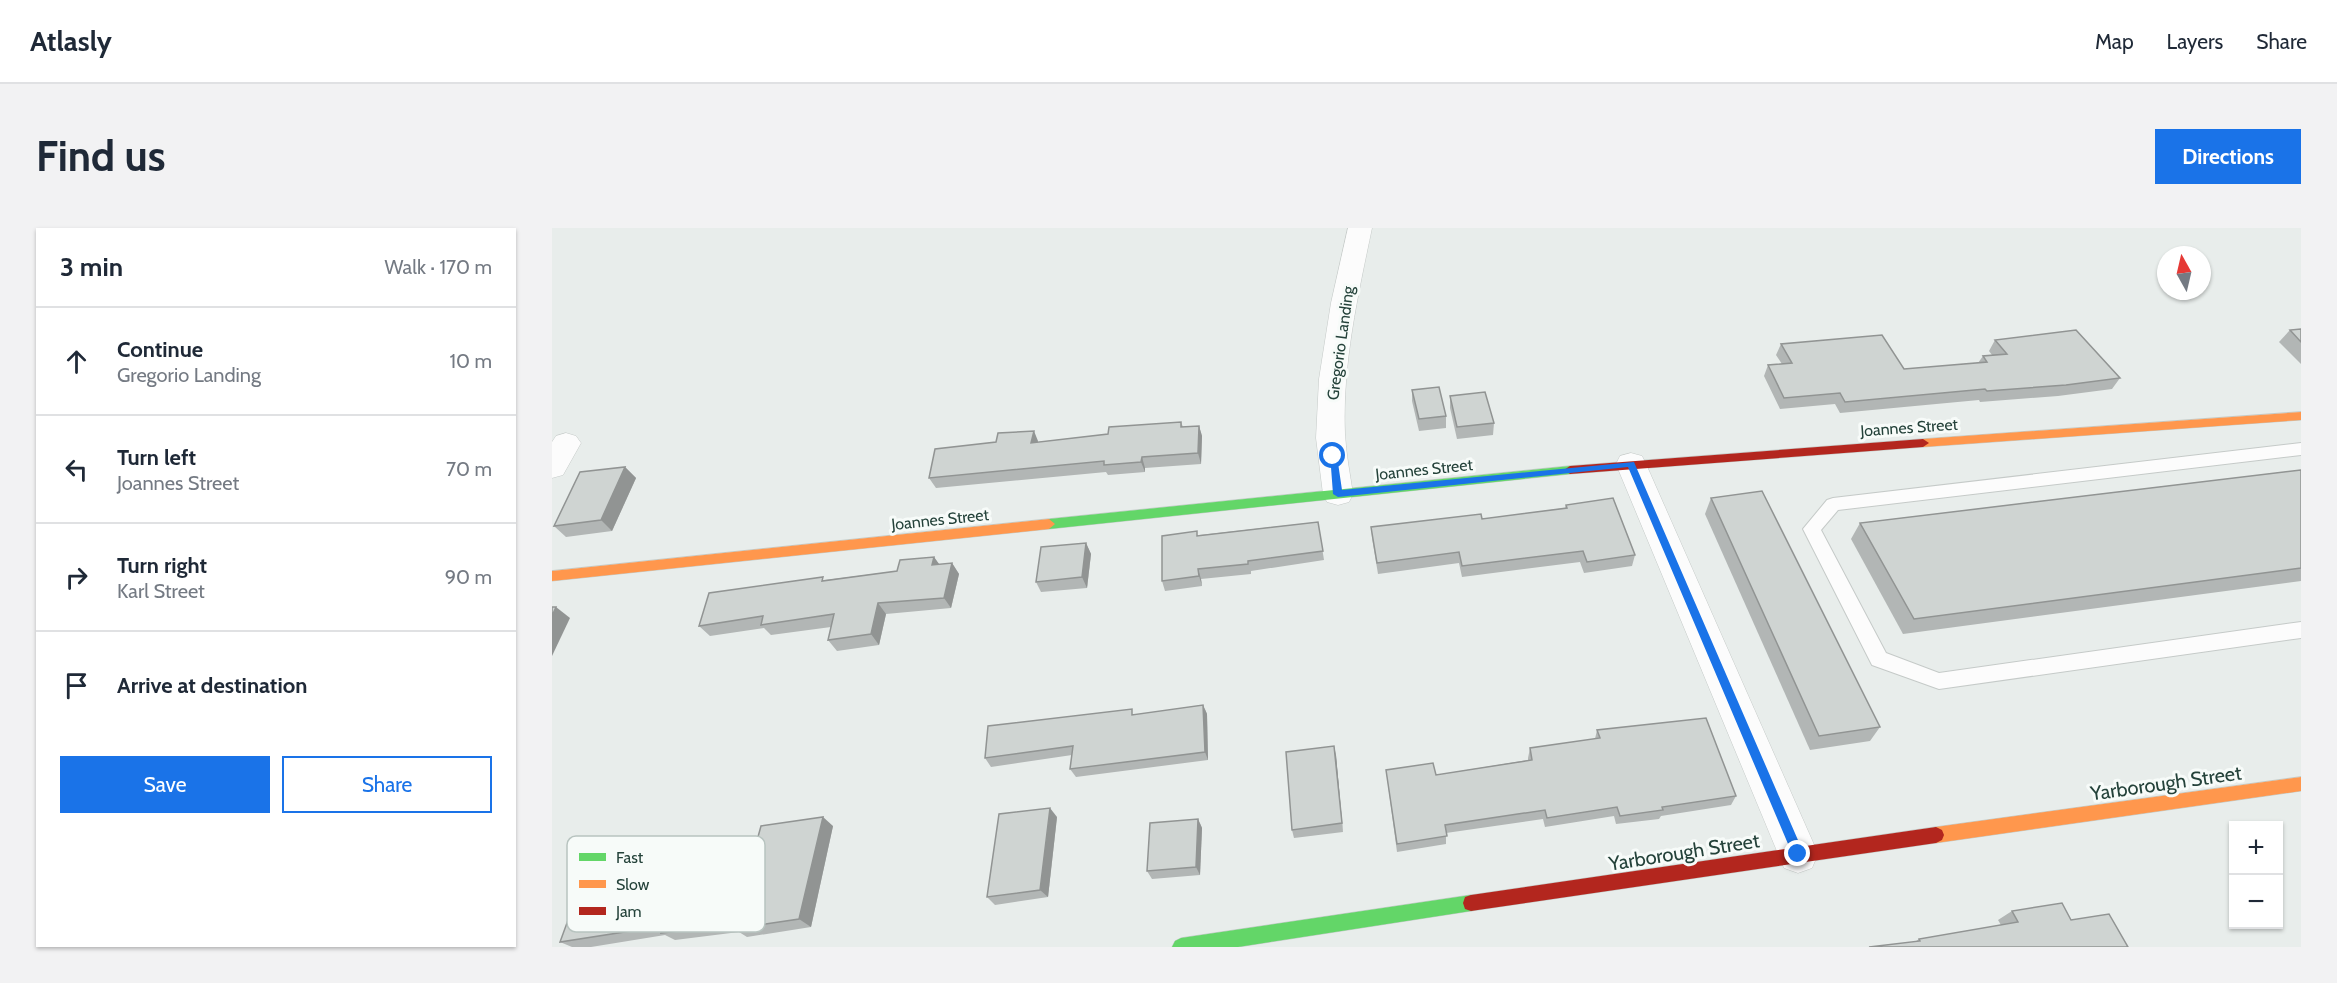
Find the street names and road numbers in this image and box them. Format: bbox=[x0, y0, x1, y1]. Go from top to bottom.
street label: Gregorio Landing bbox=[1323, 284, 1358, 401]
street label: Joannes Street bbox=[1859, 415, 1959, 440]
street label: Joannes Street bbox=[1373, 455, 1474, 484]
street label: Joannes Street bbox=[889, 505, 990, 534]
street label: Yarborough Street bbox=[2088, 760, 2243, 806]
street label: Yarborough Street bbox=[1606, 828, 1761, 876]

